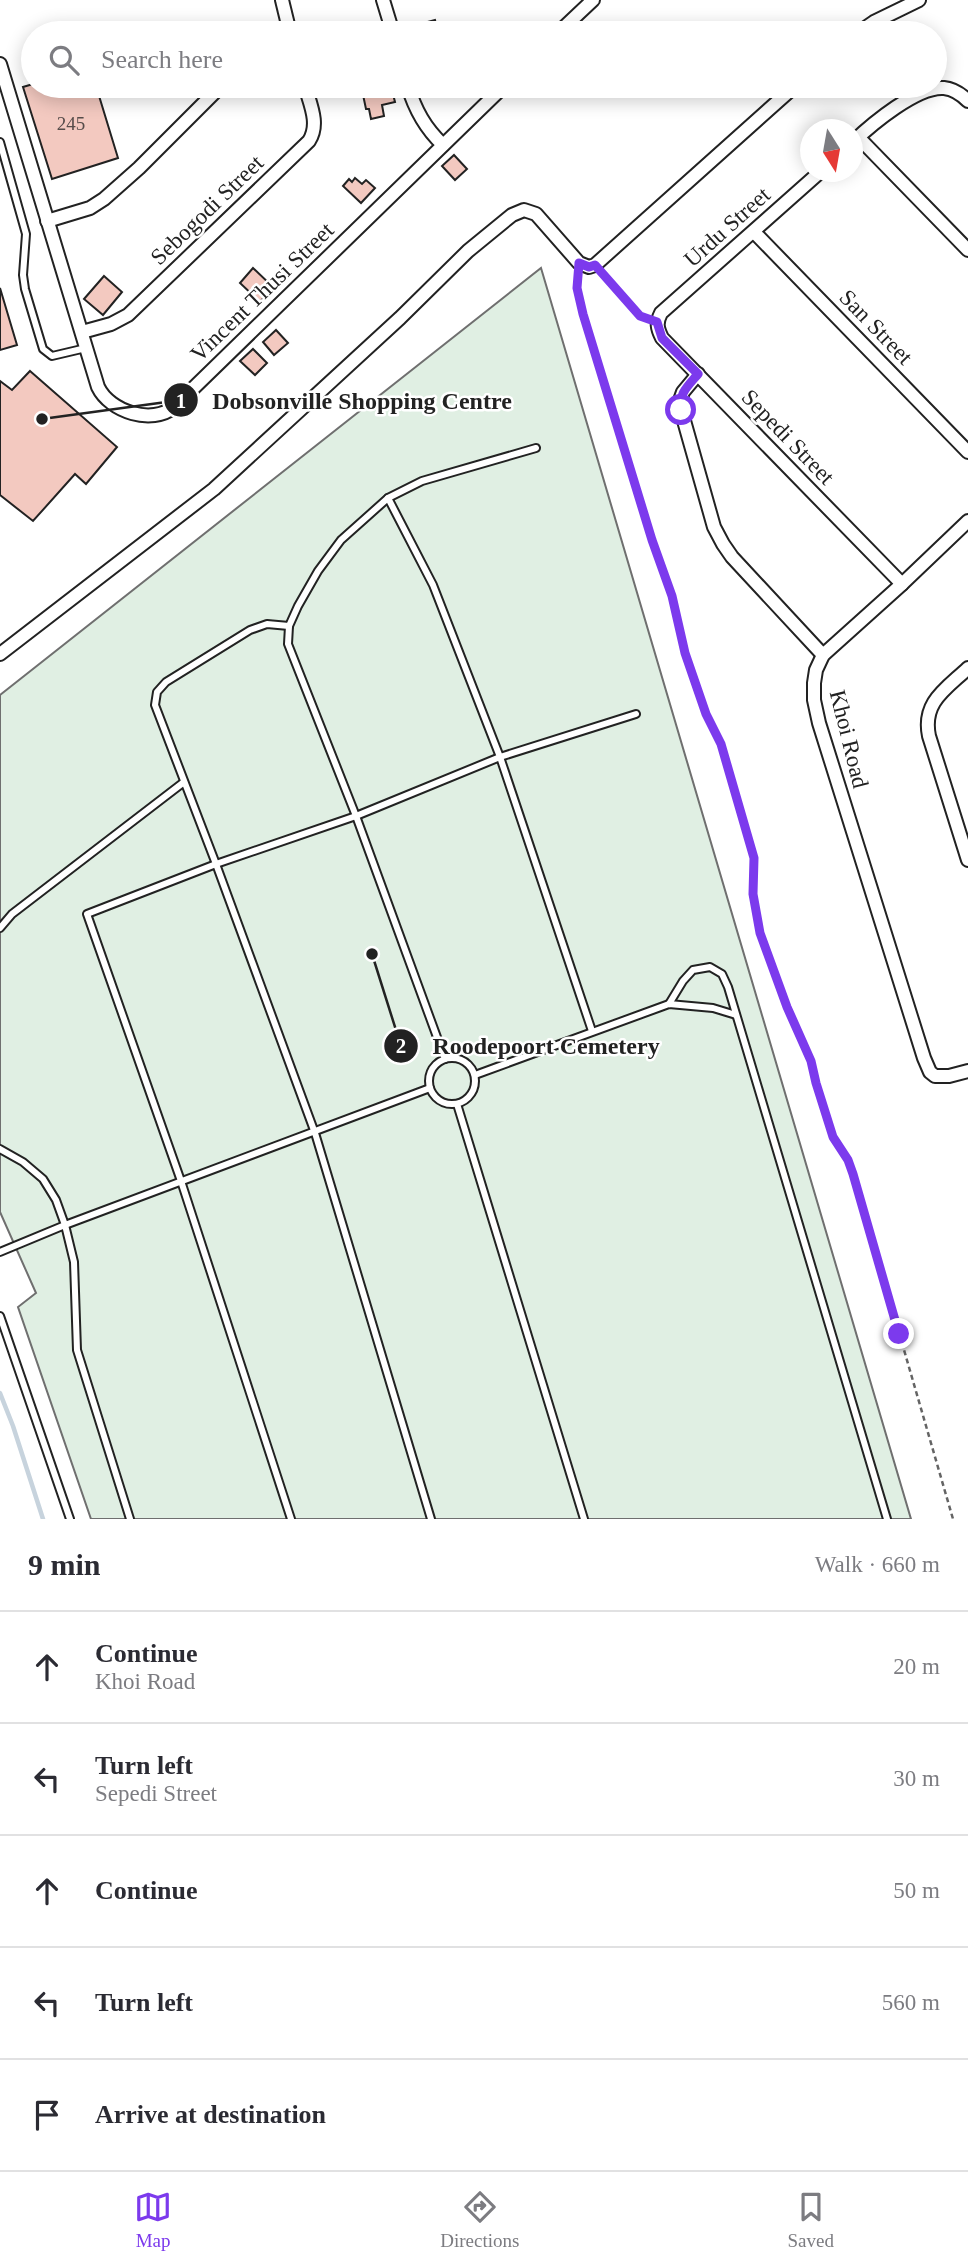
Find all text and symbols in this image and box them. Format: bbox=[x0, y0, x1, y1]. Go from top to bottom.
search box bbox=[21, 21, 947, 98]
icon: search bbox=[45, 41, 83, 79]
text: Search here bbox=[101, 45, 223, 74]
house number: 245 bbox=[57, 113, 85, 134]
north arrow bbox=[800, 119, 863, 182]
street label: Sebogodi Street bbox=[146, 150, 269, 270]
street label: Urdu Street bbox=[679, 182, 775, 272]
street label: Vincent Thusi Street bbox=[185, 217, 339, 366]
street label: San Street bbox=[834, 285, 918, 370]
callout: Dobsonville Shopping Centre bbox=[164, 378, 526, 423]
street label: Sepedi Street bbox=[737, 384, 840, 490]
text: Dobsonville Shopping Centre bbox=[212, 388, 512, 414]
text: 1 bbox=[176, 389, 186, 413]
route start bbox=[665, 394, 696, 425]
street label: Khoi Road bbox=[825, 687, 873, 791]
callout: Roodepoort Cemetery bbox=[383, 1023, 673, 1068]
text: Roodepoort Cemetery bbox=[432, 1033, 660, 1059]
text: 2 bbox=[396, 1034, 406, 1058]
route end bbox=[883, 1318, 914, 1349]
text: 9 min bbox=[28, 1548, 101, 1581]
text: Walk · 660 m bbox=[815, 1552, 940, 1577]
text: Continue bbox=[95, 1639, 198, 1668]
icon: ahead bbox=[28, 1648, 66, 1686]
text: 20 m bbox=[893, 1654, 940, 1679]
text: Khoi Road bbox=[95, 1669, 195, 1694]
text: Turn left bbox=[95, 1751, 193, 1780]
icon: left bbox=[28, 1760, 66, 1798]
text: 30 m bbox=[893, 1766, 940, 1791]
text: Sepedi Street bbox=[95, 1781, 217, 1806]
icon: ahead bbox=[28, 1872, 66, 1910]
text: Continue bbox=[95, 1876, 198, 1905]
text: 50 m bbox=[893, 1878, 940, 1903]
icon: left bbox=[28, 1984, 66, 2022]
text: Turn left bbox=[95, 1988, 193, 2017]
text: 560 m bbox=[882, 1990, 940, 2015]
icon: arrive bbox=[28, 2096, 66, 2134]
text: Arrive at destination bbox=[95, 2100, 326, 2129]
tab: Map bbox=[134, 2188, 172, 2252]
tab: Directions bbox=[440, 2188, 519, 2252]
tab: Saved bbox=[787, 2188, 834, 2252]

